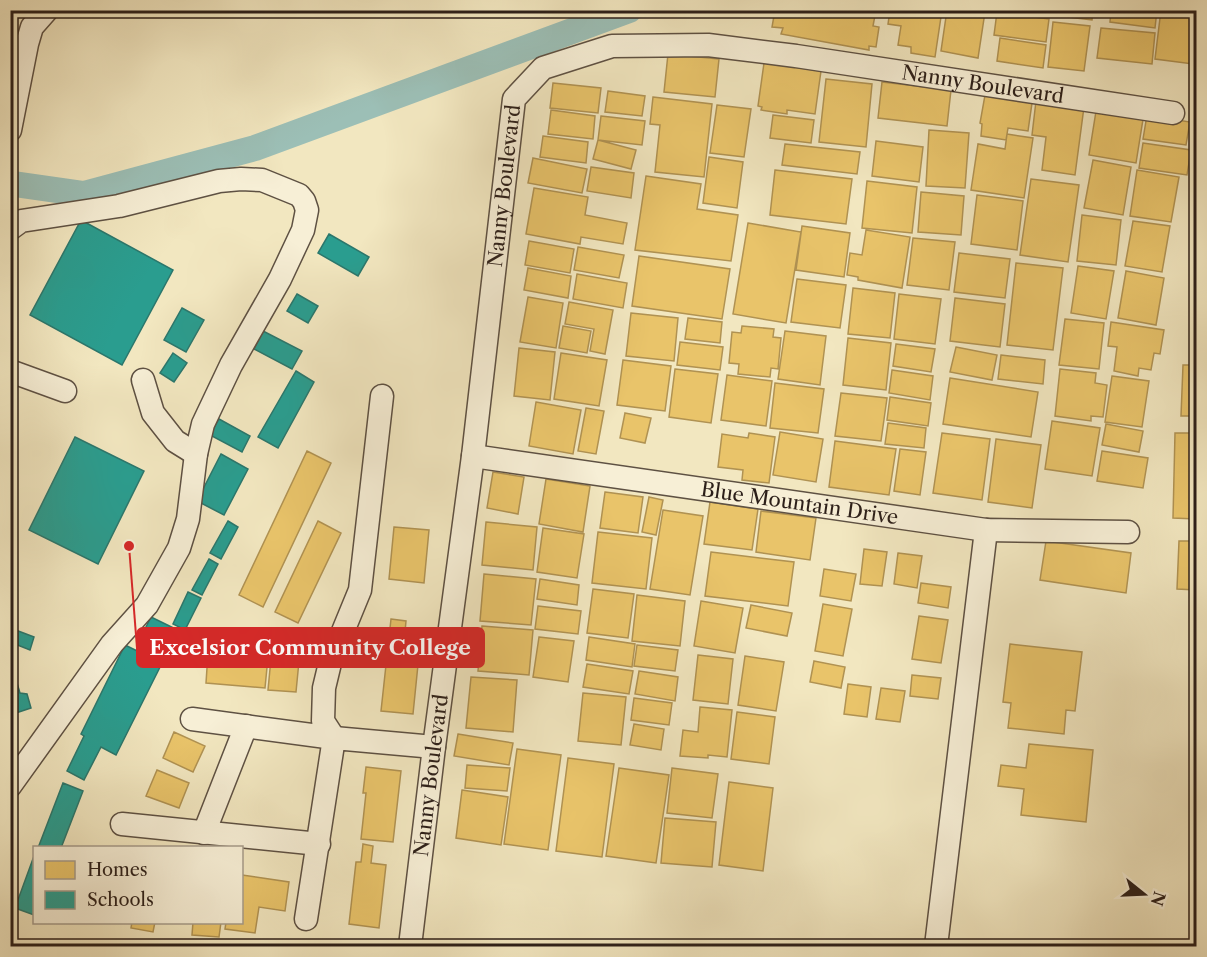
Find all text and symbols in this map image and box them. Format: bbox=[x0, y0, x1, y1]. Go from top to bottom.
street label: Nanny Boulevard bbox=[900, 60, 1066, 108]
street label: Nanny Boulevard bbox=[483, 103, 525, 268]
street label: Blue Mountain Drive bbox=[699, 477, 900, 529]
callout: Excelsior Community College bbox=[137, 628, 484, 667]
text: Excelsior Community College bbox=[149, 635, 471, 660]
street label: Nanny Boulevard bbox=[409, 693, 453, 858]
legend bbox=[33, 846, 243, 924]
text: Homes bbox=[87, 859, 148, 881]
north arrow bbox=[1114, 864, 1174, 924]
text: Schools bbox=[87, 889, 154, 911]
text: N bbox=[1147, 889, 1170, 908]

